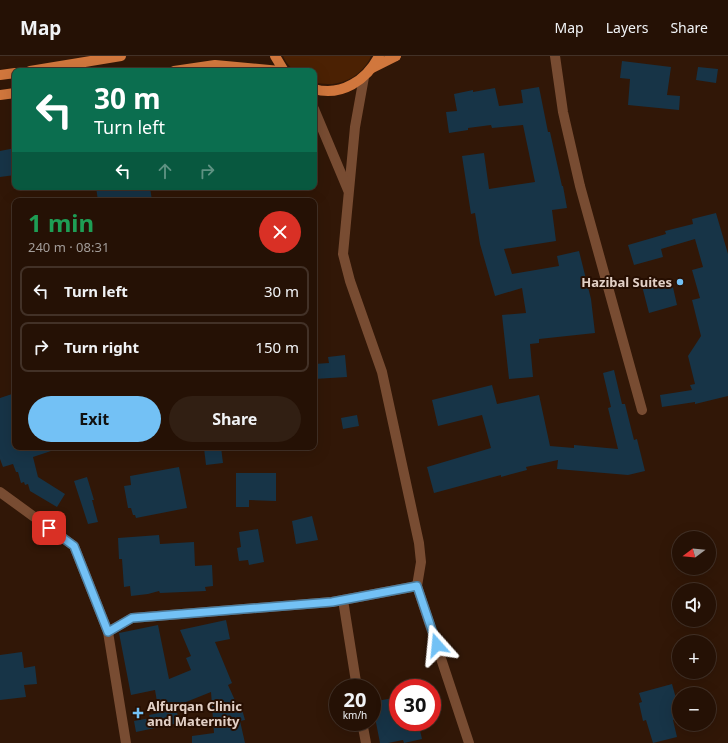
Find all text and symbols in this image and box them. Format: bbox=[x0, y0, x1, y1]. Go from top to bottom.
text: Map bbox=[20, 15, 61, 41]
text: Map bbox=[555, 18, 584, 37]
text: Layers bbox=[606, 18, 648, 37]
text: Share bbox=[670, 18, 708, 37]
text: 30 m bbox=[94, 79, 161, 117]
icon: left bbox=[28, 84, 80, 136]
text: Turn left bbox=[94, 115, 165, 139]
icon: left bbox=[112, 160, 134, 182]
icon: ahead bbox=[154, 160, 176, 182]
icon: right bbox=[196, 160, 218, 182]
text: 1 min bbox=[28, 206, 94, 239]
button: close bbox=[259, 211, 301, 253]
text: 240 m · 08:31 bbox=[28, 238, 109, 256]
place label: Hazibal Suites bbox=[581, 273, 672, 291]
marker: Hazibal Suites bbox=[675, 277, 685, 287]
icon: left bbox=[30, 280, 52, 302]
text: Turn left bbox=[64, 281, 128, 301]
text: 30 m bbox=[264, 281, 299, 301]
icon: right bbox=[30, 336, 52, 358]
text: Turn right bbox=[64, 337, 139, 357]
text: 150 m bbox=[255, 337, 299, 357]
button: Exit bbox=[28, 396, 161, 442]
button: Share bbox=[169, 396, 301, 442]
pin bbox=[32, 511, 66, 545]
icon: arrive bbox=[38, 517, 60, 539]
north arrow bbox=[672, 531, 716, 575]
map controls bbox=[672, 531, 716, 731]
button: sound bbox=[672, 583, 716, 627]
position arrow bbox=[416, 624, 458, 666]
button: + bbox=[672, 635, 716, 679]
speed limit sign: 30 bbox=[389, 679, 441, 731]
text: 20 bbox=[344, 686, 366, 713]
button: − bbox=[672, 687, 716, 731]
place label: Alfurqan Clinic and Maternity bbox=[147, 697, 242, 730]
marker: Alfurqan Clinic and Maternity bbox=[132, 707, 144, 719]
text: km/h bbox=[343, 708, 367, 722]

